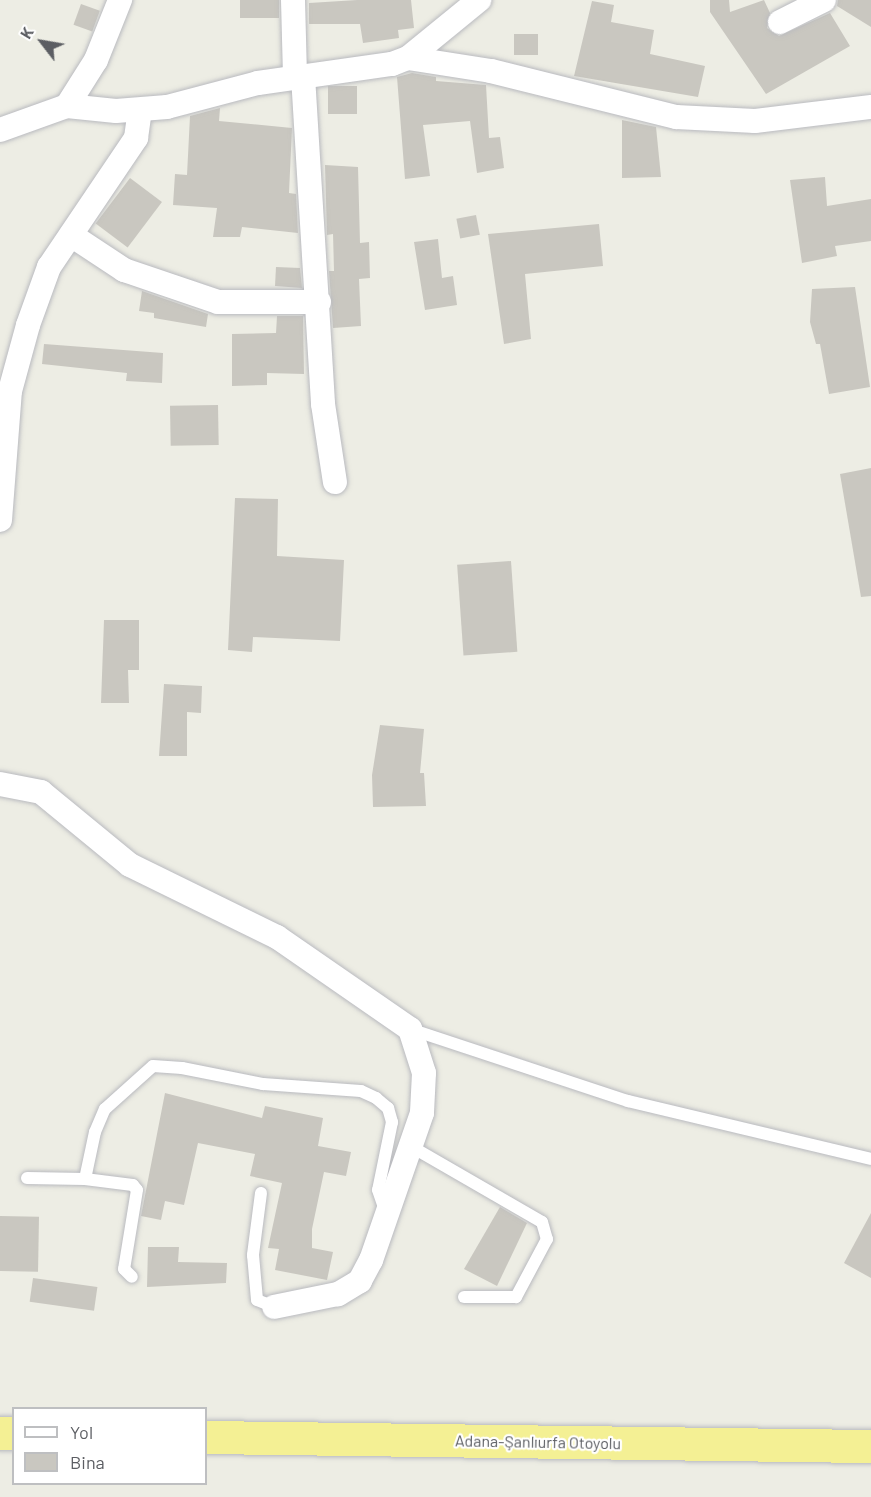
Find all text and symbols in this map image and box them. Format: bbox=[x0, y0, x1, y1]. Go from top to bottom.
north arrow bbox=[12, 12, 72, 72]
text: K bbox=[15, 23, 37, 42]
legend bbox=[12, 1407, 207, 1485]
text: Yol bbox=[70, 1421, 93, 1443]
street label: Adana-Şanlıurfa Otoyolu bbox=[455, 1431, 621, 1453]
text: Bina bbox=[70, 1451, 105, 1473]

